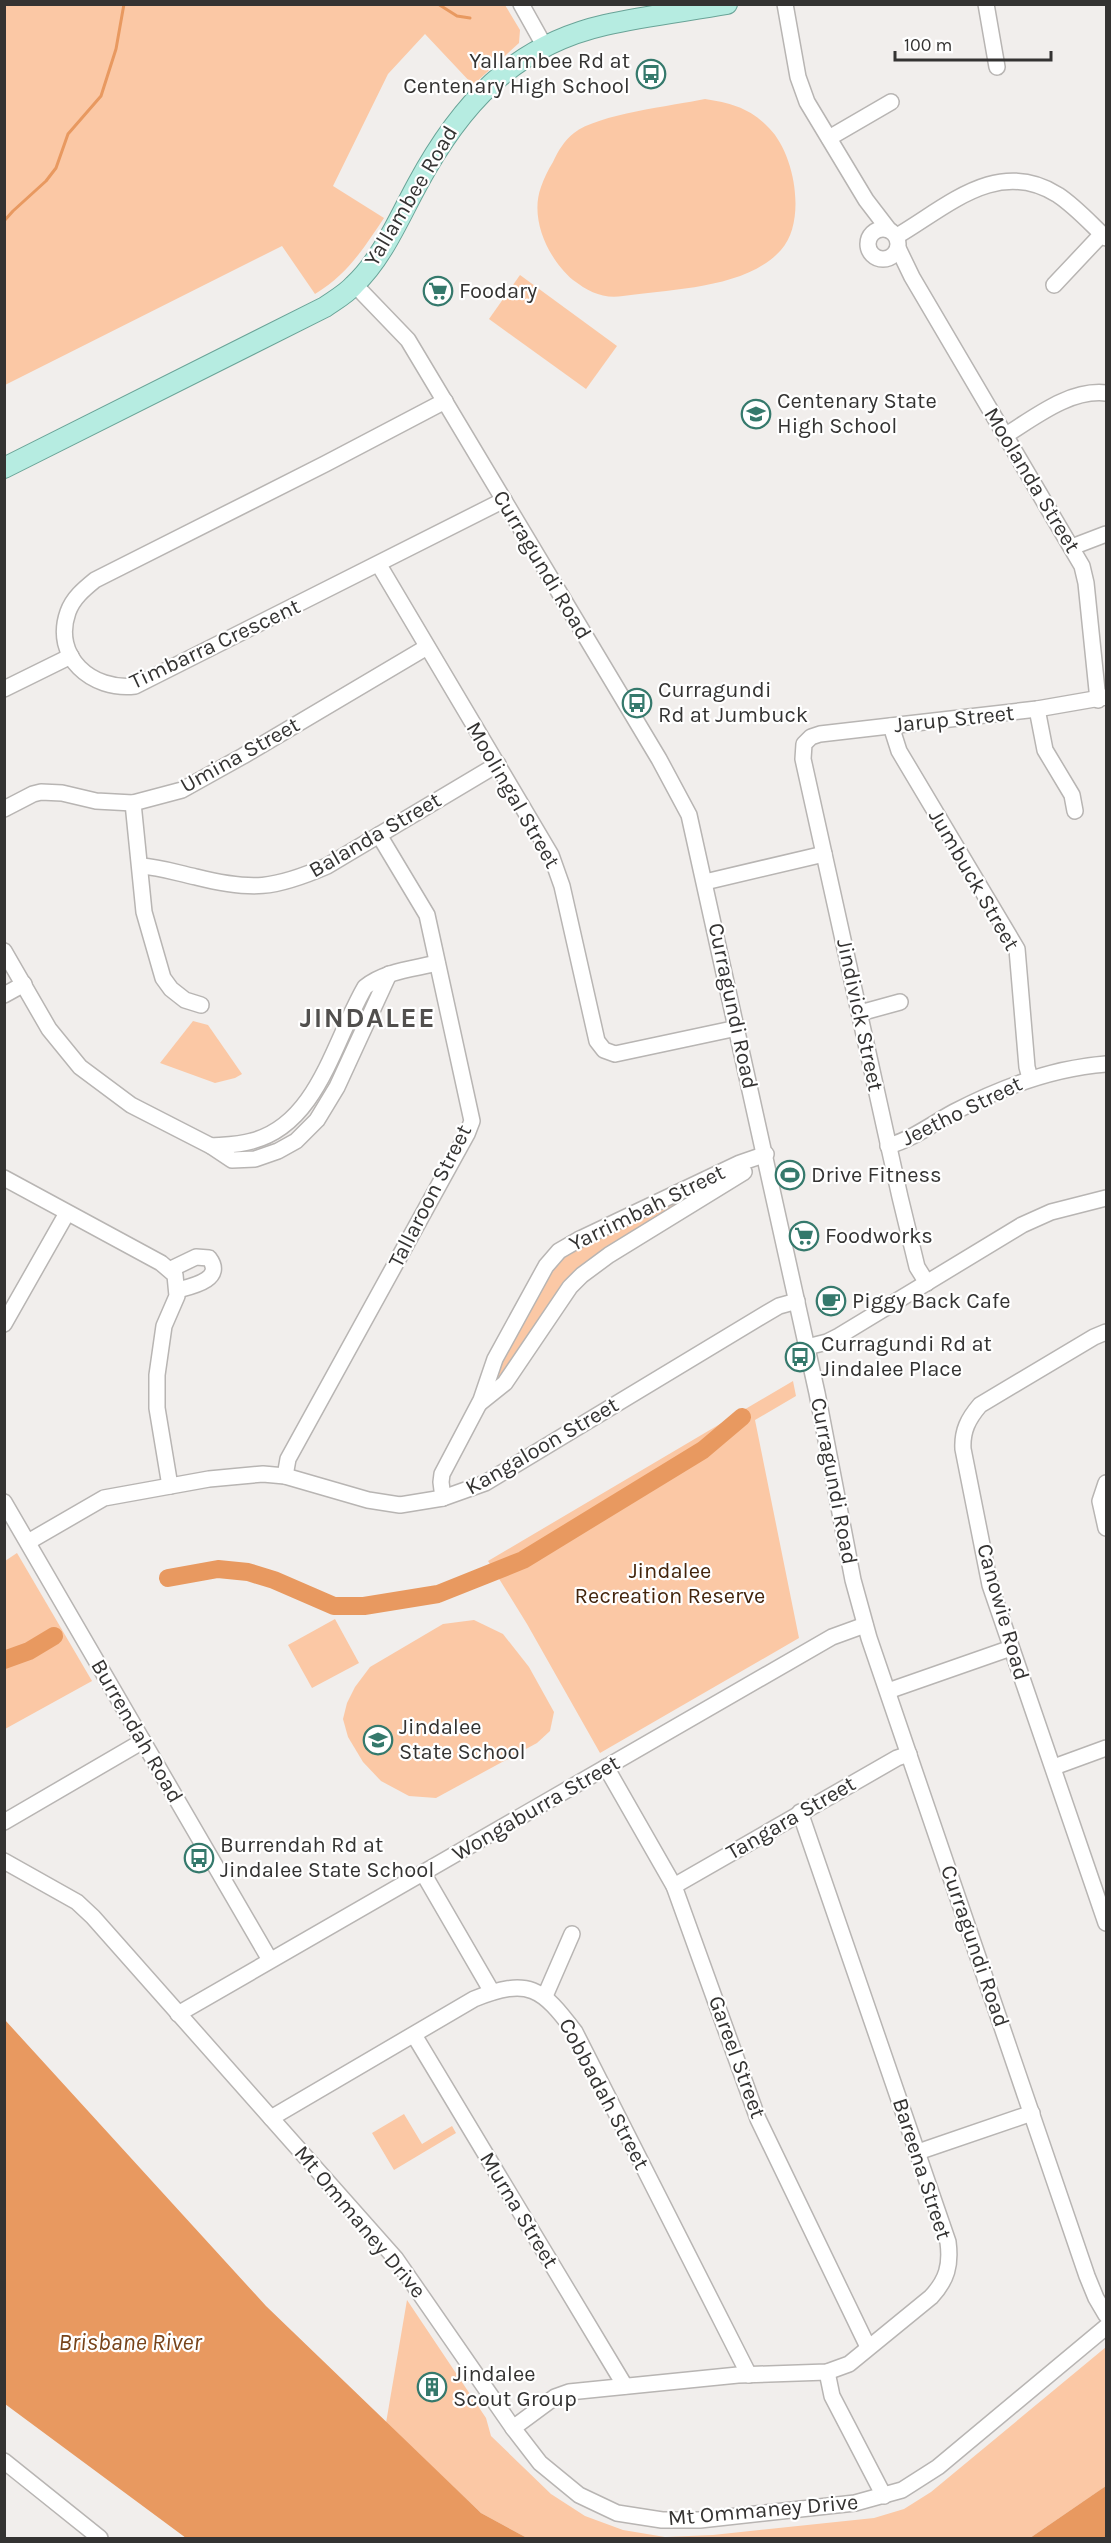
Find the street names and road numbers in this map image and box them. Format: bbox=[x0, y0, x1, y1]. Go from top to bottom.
street label: Yallambee Road bbox=[359, 121, 463, 271]
street label: Moolanda Street bbox=[978, 403, 1086, 557]
street label: Curragundi Road bbox=[487, 486, 597, 644]
street label: Timbarra Crescent bbox=[126, 593, 304, 695]
street label: Jarup Street bbox=[893, 700, 1015, 738]
street label: Umina Street bbox=[176, 712, 304, 798]
street label: Moolingal Street bbox=[460, 717, 566, 873]
street label: Balanda Street bbox=[304, 787, 446, 883]
street label: Jumbuck Street bbox=[923, 805, 1025, 955]
street label: Curragundi Road bbox=[703, 920, 763, 1092]
street label: Jindivick Street bbox=[831, 936, 889, 1094]
street label: Jeetho Street bbox=[898, 1071, 1026, 1151]
street label: Tallaroon Street bbox=[383, 1120, 477, 1272]
street label: Yarrimbah Street bbox=[565, 1159, 729, 1257]
street label: Kangaloon Street bbox=[461, 1392, 623, 1500]
street label: Curragundi Road bbox=[805, 1395, 863, 1567]
street label: Canowie Road bbox=[971, 1541, 1035, 1683]
street label: Burrendah Road bbox=[85, 1654, 189, 1808]
street label: Wongaburra Street bbox=[448, 1750, 624, 1866]
street label: Tangara Street bbox=[722, 1771, 860, 1865]
street label: Curragundi Road bbox=[935, 1862, 1015, 2030]
street label: Gareel Street bbox=[703, 1992, 771, 2122]
street label: Cobbadah Street bbox=[553, 2014, 655, 2174]
street label: Bareena Street bbox=[887, 2095, 957, 2243]
street label: Mt Ommaney Drive bbox=[289, 2140, 431, 2304]
street label: Murna Street bbox=[474, 2147, 564, 2273]
street label: Mt Ommaney Drive bbox=[667, 2489, 859, 2531]

